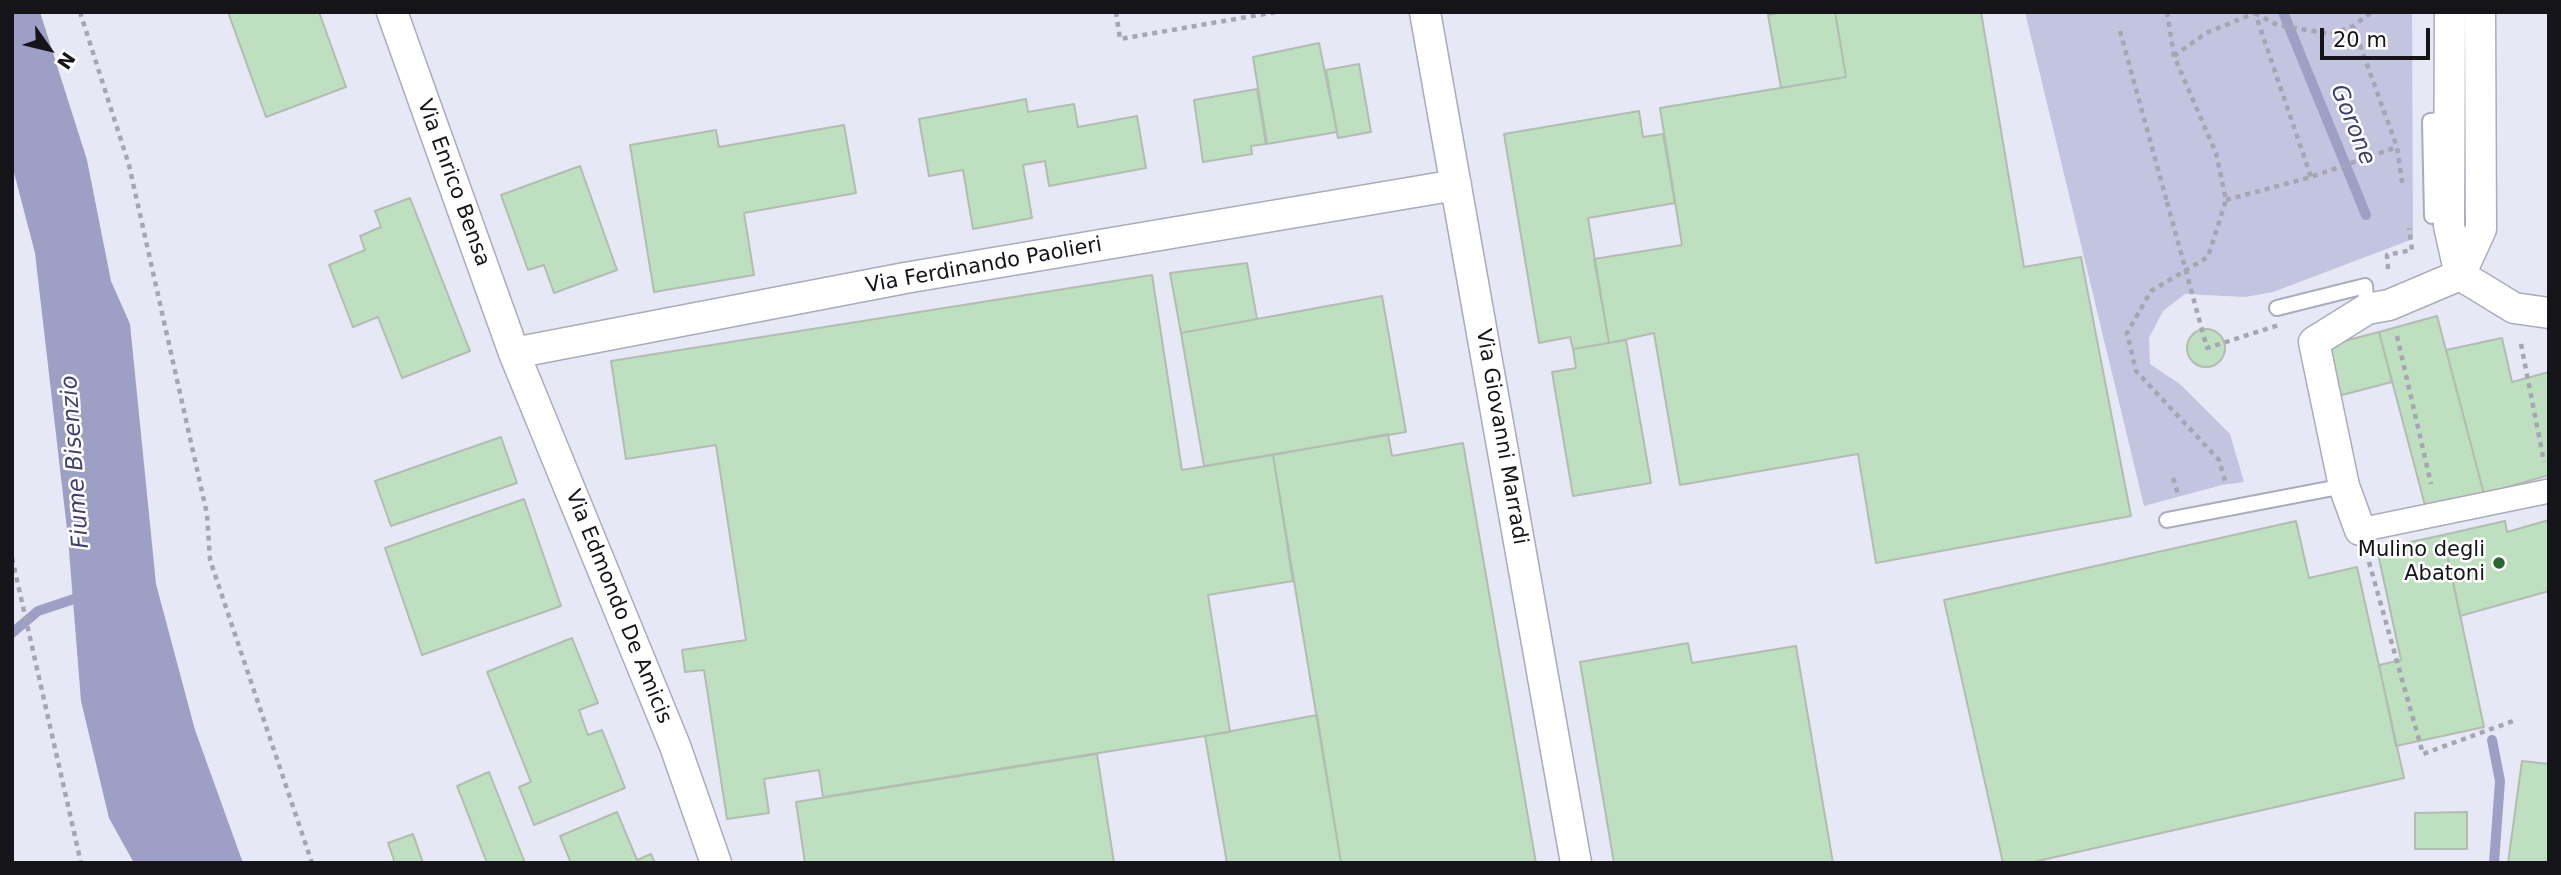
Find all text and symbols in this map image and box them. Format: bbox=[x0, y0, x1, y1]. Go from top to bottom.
north arrow bbox=[14, 14, 84, 84]
scale bar bbox=[2323, 14, 2433, 58]
text: 20 m bbox=[2333, 28, 2387, 52]
text: N bbox=[53, 48, 80, 73]
water label: Gorone bbox=[2323, 81, 2381, 169]
street label: Via Enrico Bensa bbox=[411, 96, 495, 270]
street label: Via Ferdinando Paolieri bbox=[864, 233, 1104, 299]
street label: Via Giovanni Marradi bbox=[1470, 327, 1532, 547]
water label: Fiume Bisenzio bbox=[56, 375, 96, 549]
street label: Via Edmondo De Amicis bbox=[559, 486, 677, 728]
place label: Mulino degli Abatoni bbox=[2358, 538, 2485, 588]
marker: Mulino degli Abatoni bbox=[2491, 555, 2507, 571]

